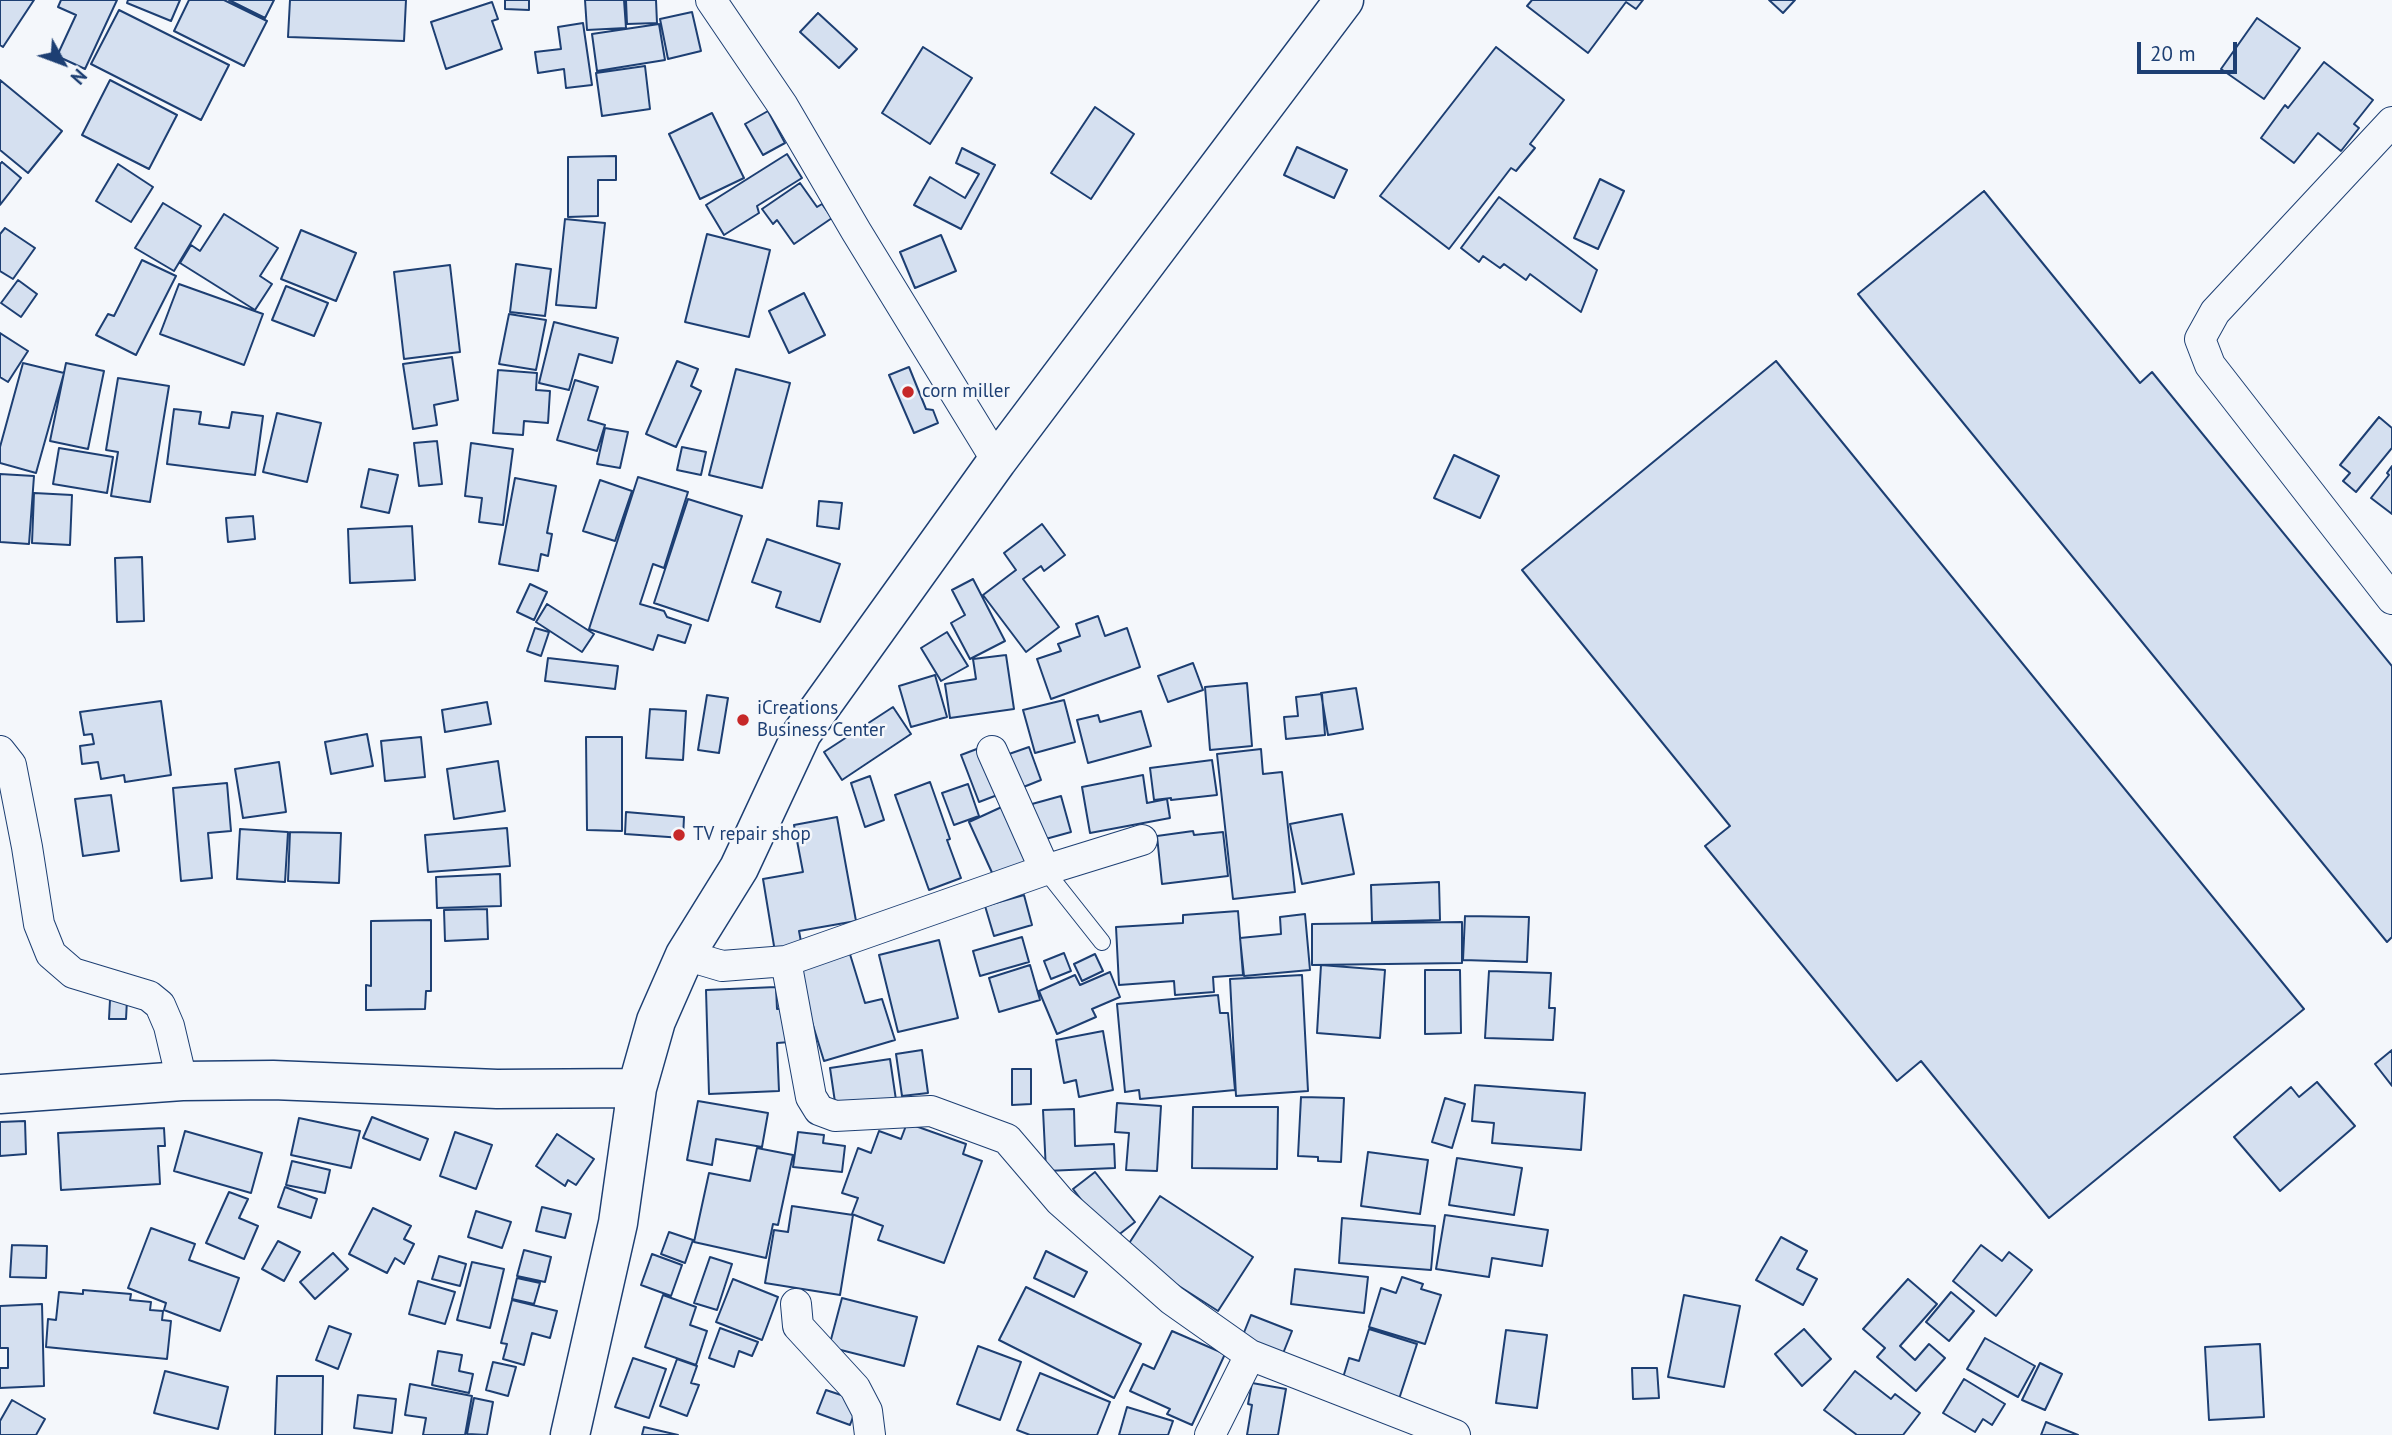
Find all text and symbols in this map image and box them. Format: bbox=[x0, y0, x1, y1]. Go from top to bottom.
north arrow bbox=[28, 28, 98, 98]
scale bar bbox=[2140, 28, 2240, 72]
text: 20 m bbox=[2150, 40, 2196, 67]
text: N bbox=[66, 64, 92, 89]
place label: corn miller bbox=[922, 381, 1010, 403]
marker: corn miller bbox=[900, 384, 916, 400]
place label: iCreations Business Center bbox=[757, 698, 885, 742]
marker: iCreations Business Center bbox=[735, 712, 751, 728]
place label: TV repair shop bbox=[693, 824, 811, 846]
marker: TV repair shop bbox=[671, 827, 687, 843]

